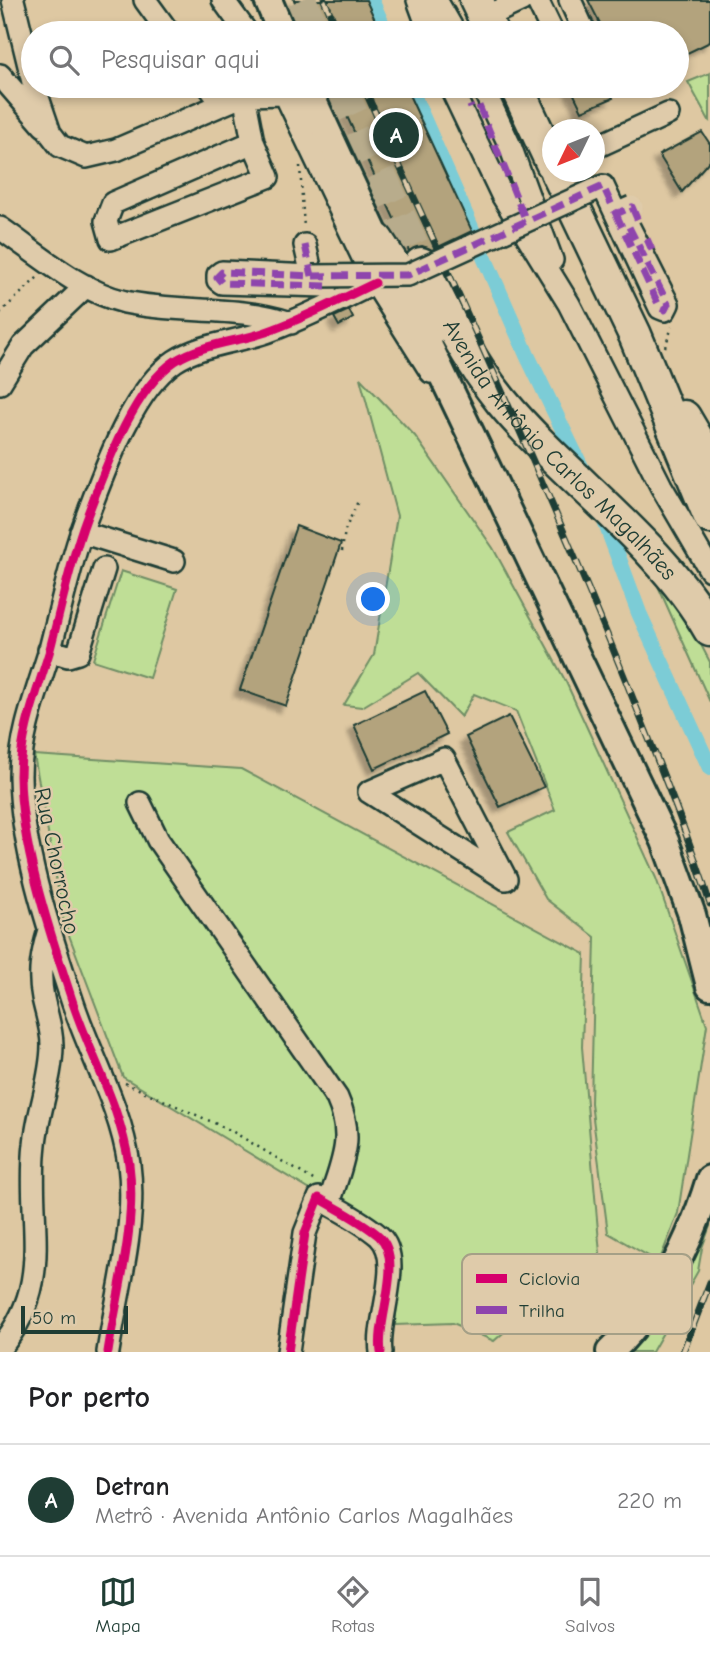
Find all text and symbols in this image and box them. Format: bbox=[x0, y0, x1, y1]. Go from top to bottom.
search box bbox=[21, 21, 689, 98]
icon: search bbox=[45, 41, 83, 79]
text: Pesquisar aqui bbox=[101, 45, 260, 75]
pin: A bbox=[373, 109, 419, 161]
north arrow bbox=[542, 119, 605, 182]
street label: Avenida Antônio Carlos Magalhães bbox=[438, 314, 683, 585]
your location bbox=[356, 582, 390, 616]
street label: Rua Chorrocho bbox=[28, 785, 86, 937]
legend bbox=[462, 1254, 692, 1334]
text: Ciclovia bbox=[519, 1268, 580, 1290]
text: Trilha bbox=[519, 1300, 565, 1322]
scale bar bbox=[21, 1303, 128, 1335]
text: 50 m bbox=[32, 1307, 76, 1329]
text: Por perto bbox=[28, 1380, 150, 1415]
text: Detran bbox=[95, 1472, 170, 1502]
text: A bbox=[45, 1487, 57, 1514]
text: 220 m bbox=[617, 1487, 682, 1514]
text: Metrô · Avenida Antônio Carlos Magalhães bbox=[95, 1502, 513, 1529]
tab: Mapa bbox=[95, 1573, 141, 1637]
tab: Rotas bbox=[331, 1573, 375, 1637]
tab: Salvos bbox=[565, 1573, 615, 1637]

